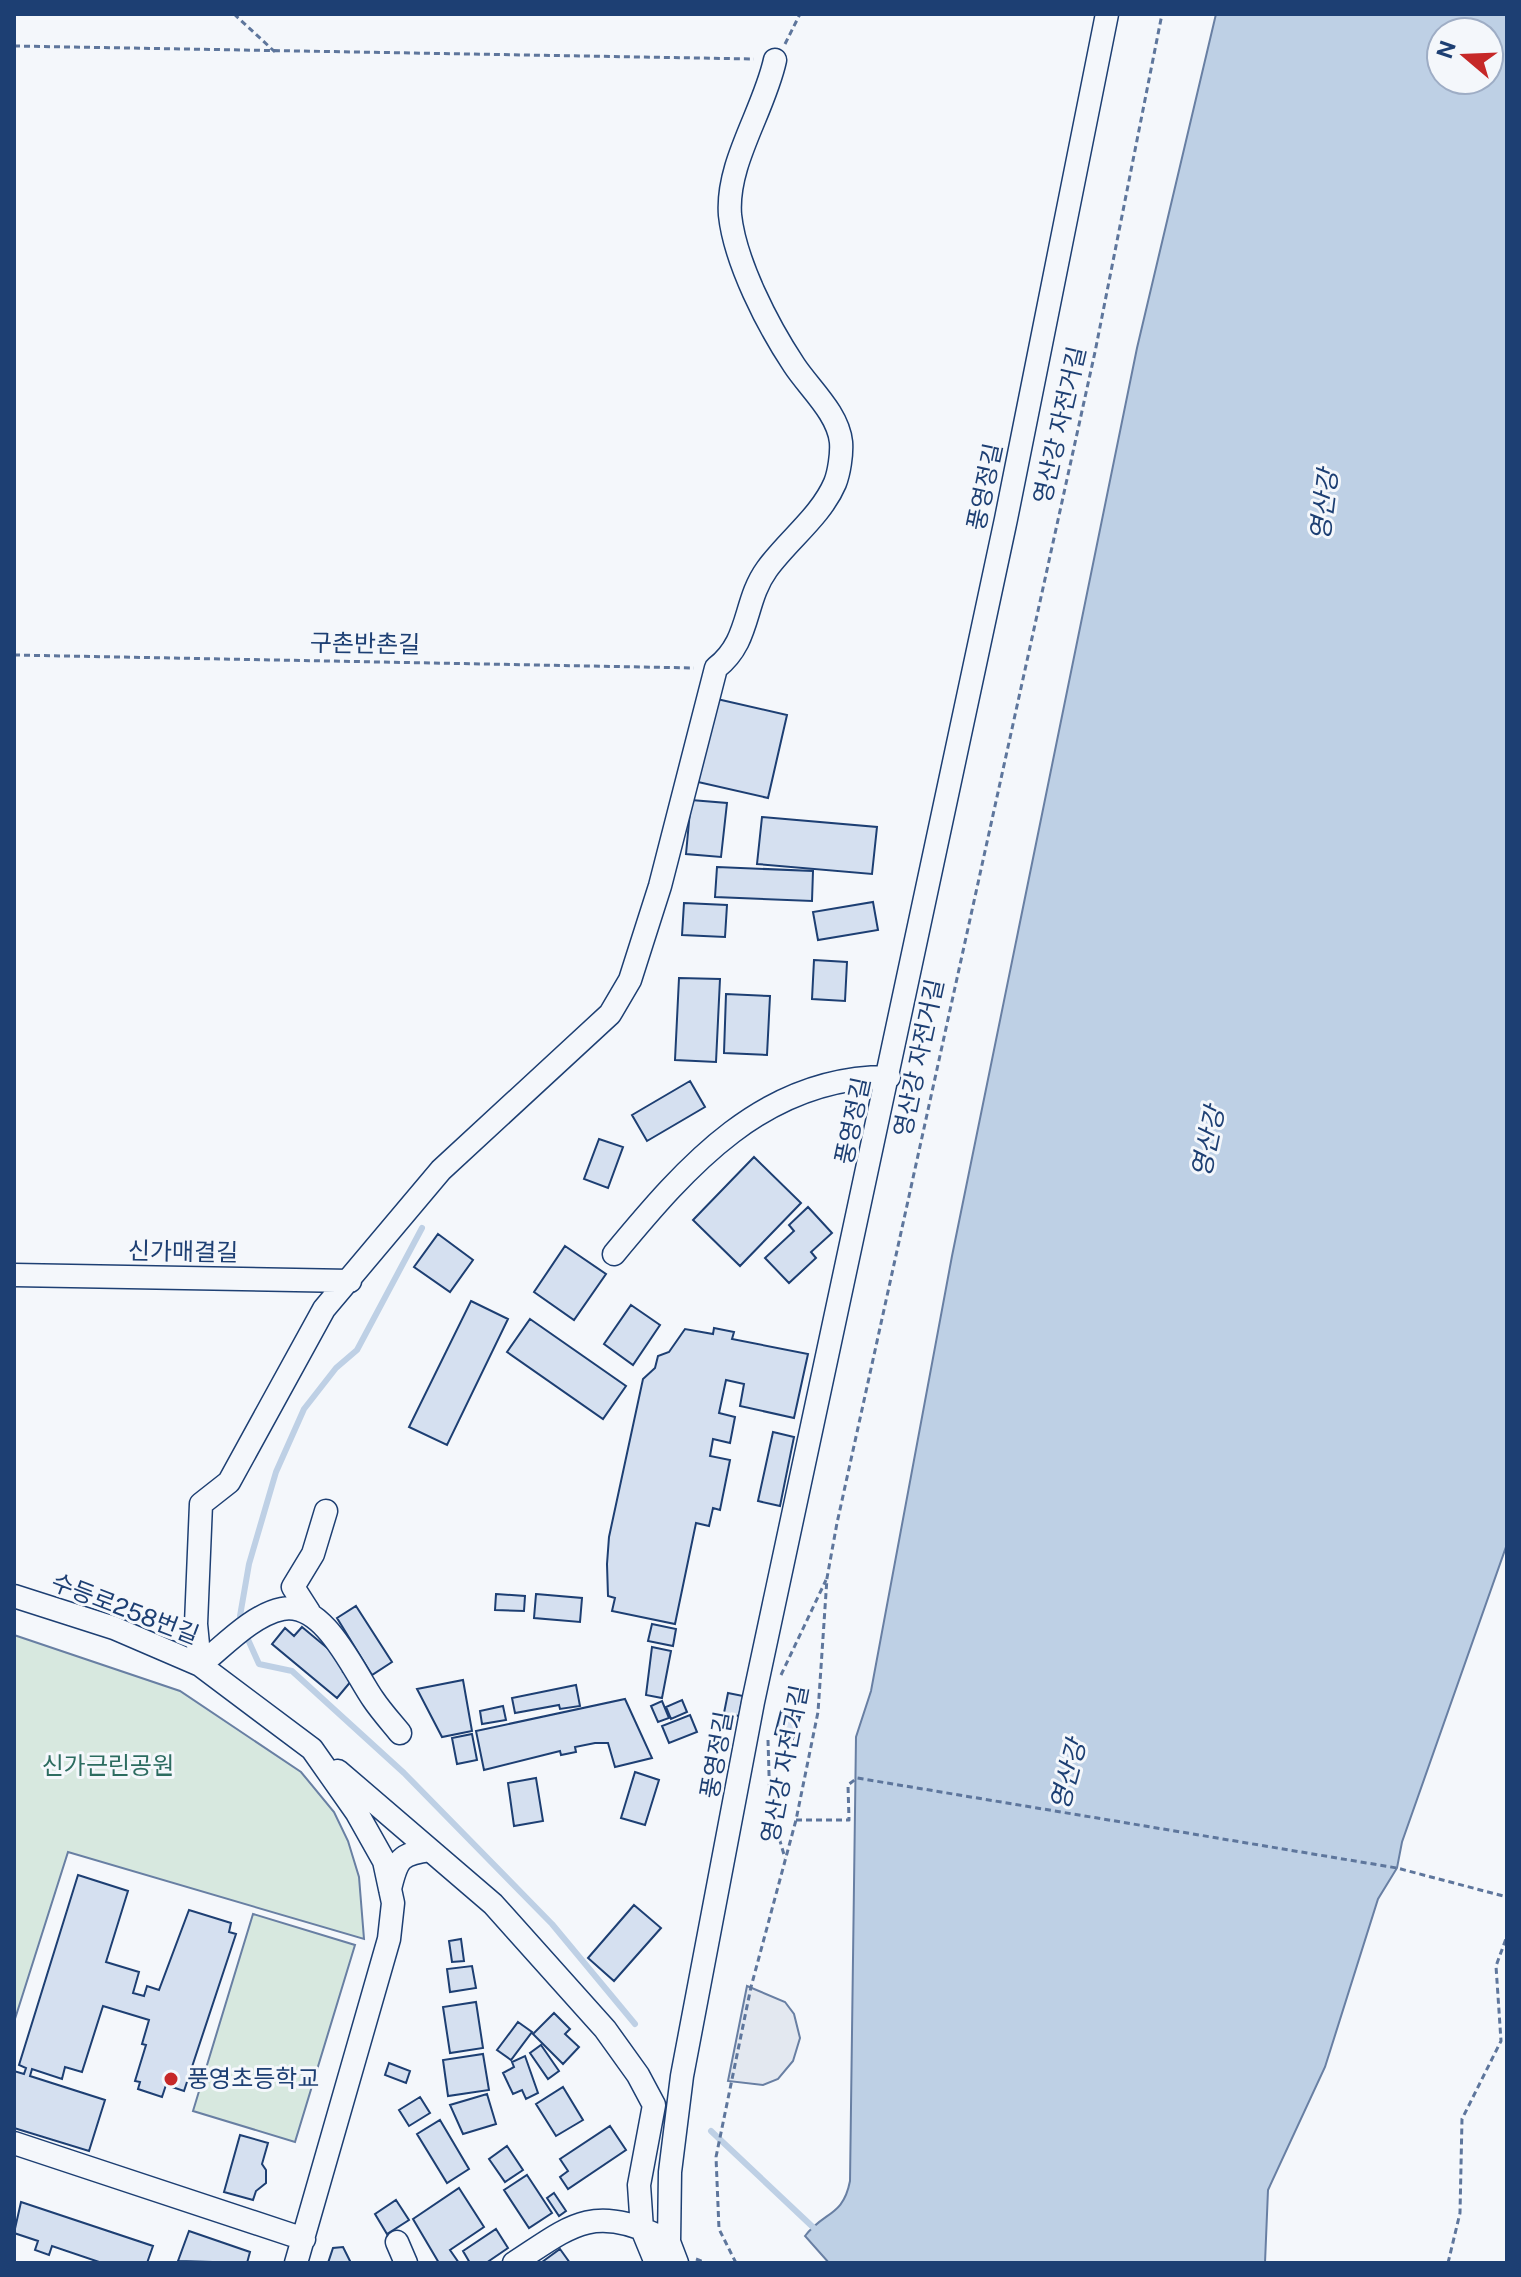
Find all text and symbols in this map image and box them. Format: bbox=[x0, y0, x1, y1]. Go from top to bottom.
north arrow bbox=[1425, 16, 1505, 96]
text: N bbox=[1431, 37, 1461, 62]
street label: 영산강 자전거길 bbox=[1027, 343, 1091, 506]
street label: 풍영정길 bbox=[961, 441, 1007, 533]
water label: 영산강 bbox=[1304, 464, 1344, 542]
street label: 구촌반촌길 bbox=[310, 628, 420, 658]
street label: 영산강 자전거길 bbox=[888, 976, 948, 1139]
street label: 풍영정길 bbox=[829, 1075, 875, 1167]
water label: 영산강 bbox=[1185, 1101, 1231, 1180]
street label: 신가매결길 bbox=[128, 1236, 238, 1266]
street label: 수등로258번길 bbox=[48, 1567, 203, 1649]
street label: 영산강 자전거길 bbox=[755, 1682, 813, 1845]
street label: 풍영정길 bbox=[695, 1709, 737, 1801]
water label: 영산강 bbox=[1043, 1733, 1093, 1814]
park label: 신가근린공원 bbox=[42, 1751, 174, 1779]
place label: 풍영초등학교 bbox=[187, 2064, 319, 2092]
marker: 풍영초등학교 bbox=[162, 2070, 180, 2088]

